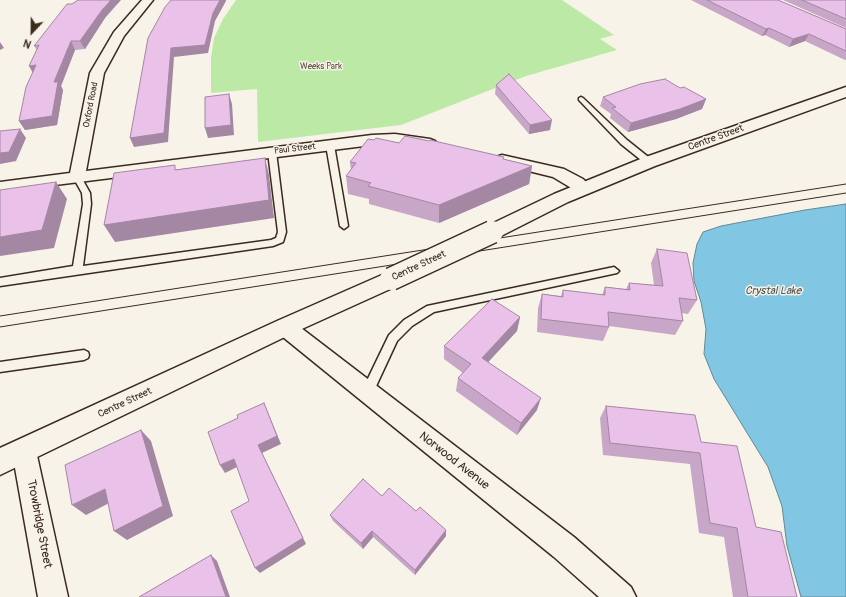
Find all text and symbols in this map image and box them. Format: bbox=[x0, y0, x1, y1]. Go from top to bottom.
north arrow bbox=[12, 12, 52, 52]
text: N bbox=[21, 36, 33, 51]
park label: Weeks Park bbox=[300, 62, 342, 72]
street label: Oxford Road bbox=[81, 81, 101, 129]
street label: Centre Street bbox=[687, 122, 745, 154]
street label: Paul Street bbox=[274, 141, 316, 157]
street label: Centre Street bbox=[390, 248, 448, 284]
water label: Crystal Lake bbox=[745, 284, 801, 298]
street label: Centre Street bbox=[96, 385, 154, 421]
street label: Norwood Avenue bbox=[416, 429, 492, 493]
street label: Trowbridge Street bbox=[23, 478, 55, 570]

